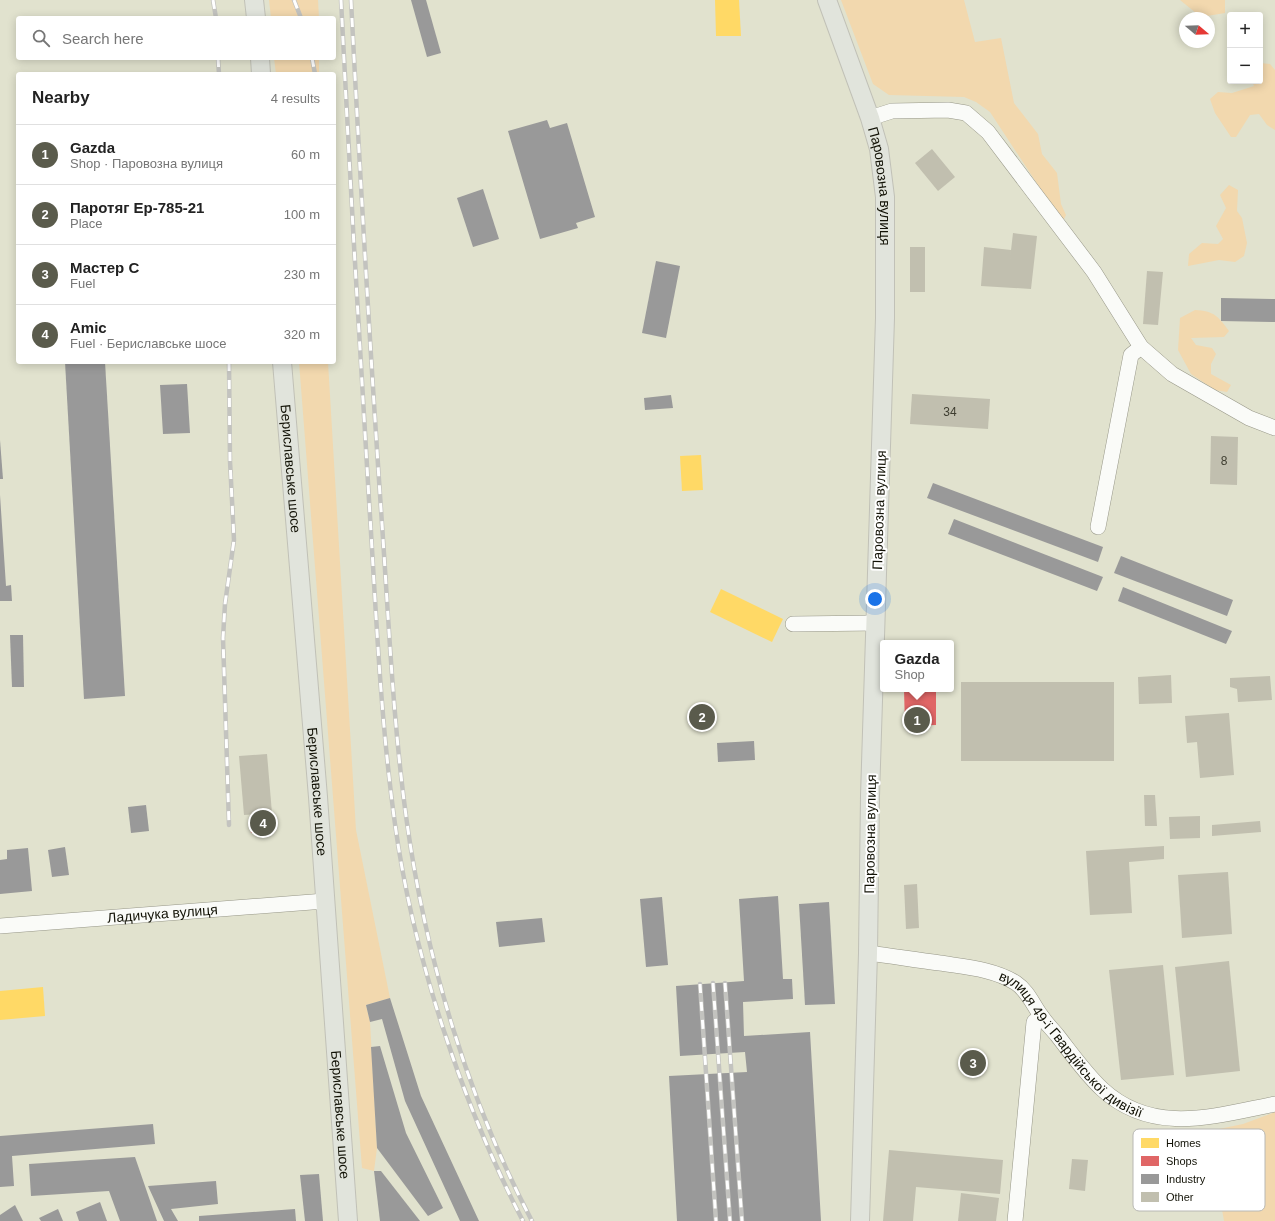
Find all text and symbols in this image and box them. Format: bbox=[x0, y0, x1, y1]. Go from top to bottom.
north arrow bbox=[1179, 12, 1215, 48]
map controls bbox=[1227, 12, 1263, 84]
button: + bbox=[1227, 12, 1263, 48]
search box bbox=[16, 16, 336, 60]
icon: search bbox=[30, 27, 52, 49]
text: Search here bbox=[62, 30, 144, 47]
button: − bbox=[1227, 48, 1263, 84]
text: Nearby bbox=[32, 88, 90, 107]
text: 4 results bbox=[271, 91, 320, 106]
street label: Паровозна вулиця bbox=[865, 125, 893, 246]
text: Gazda bbox=[70, 139, 115, 156]
text: 1 bbox=[41, 147, 49, 162]
text: 60 m bbox=[291, 147, 320, 162]
text: Shop · Паровозна вулиця bbox=[70, 156, 223, 171]
text: Паротяг Ер-785-21 bbox=[70, 199, 204, 216]
text: 2 bbox=[41, 207, 49, 222]
text: 100 m bbox=[284, 207, 320, 222]
text: Place bbox=[70, 216, 103, 231]
text: Мастер С bbox=[70, 259, 139, 276]
text: 3 bbox=[41, 267, 49, 282]
text: 230 m bbox=[284, 267, 320, 282]
text: Fuel bbox=[70, 276, 95, 291]
text: Amic bbox=[70, 319, 107, 336]
text: 4 bbox=[41, 327, 49, 342]
text: 320 m bbox=[284, 327, 320, 342]
text: Fuel · Бериславське шосе bbox=[70, 336, 227, 351]
street label: Бериславське шосе bbox=[278, 404, 304, 534]
house number: 34 bbox=[943, 405, 957, 419]
street label: Паровозна вулиця bbox=[869, 450, 889, 570]
house number: 8 bbox=[1221, 454, 1228, 468]
your location bbox=[865, 589, 885, 609]
popup bbox=[880, 640, 954, 692]
text: Gazda bbox=[894, 650, 940, 667]
text: Shop bbox=[894, 667, 925, 682]
pin: 2 bbox=[689, 702, 715, 732]
pin: 1 bbox=[904, 705, 930, 735]
street label: Бериславське шосе bbox=[304, 727, 330, 857]
street label: Паровозна вулиця bbox=[861, 774, 879, 894]
pin: 4 bbox=[250, 808, 276, 838]
street label: Ладичука вулиця bbox=[107, 901, 218, 926]
street label: вулиця 49-ї Гвардійської дивізії bbox=[997, 968, 1145, 1121]
pin: 3 bbox=[960, 1048, 986, 1078]
street label: Бериславське шосе bbox=[328, 1050, 353, 1180]
legend bbox=[1133, 1129, 1265, 1211]
text: Homes bbox=[1166, 1137, 1201, 1149]
text: Shops bbox=[1166, 1155, 1198, 1167]
text: Industry bbox=[1166, 1173, 1206, 1185]
text: Other bbox=[1166, 1191, 1194, 1203]

